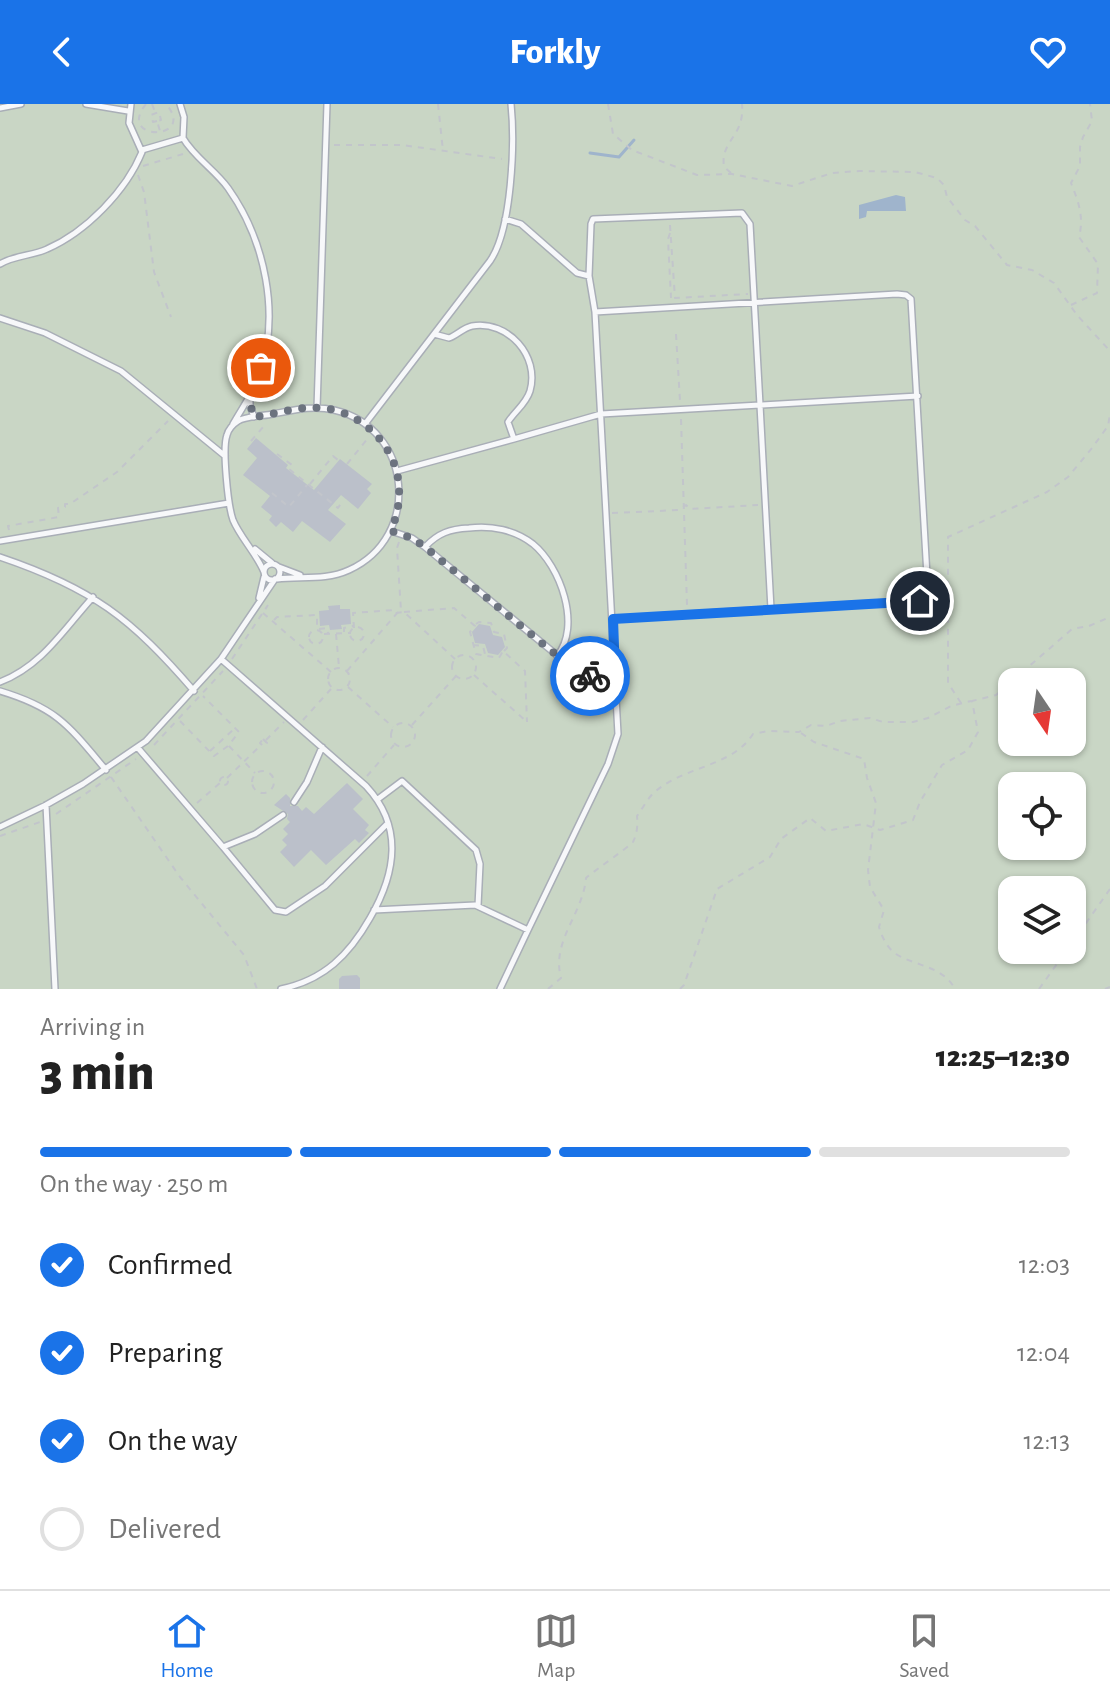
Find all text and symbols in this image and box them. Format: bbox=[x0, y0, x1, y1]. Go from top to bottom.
icon: back bbox=[40, 30, 84, 74]
icon: heart bbox=[1026, 30, 1070, 74]
text: Forkly bbox=[510, 34, 600, 70]
pin bbox=[227, 334, 295, 402]
icon: bag bbox=[239, 346, 283, 390]
pin bbox=[886, 567, 954, 635]
icon: home bbox=[898, 579, 942, 623]
courier bbox=[550, 636, 630, 716]
icon: bike bbox=[568, 654, 612, 698]
north arrow bbox=[998, 668, 1086, 756]
map controls bbox=[998, 668, 1086, 964]
button: locate bbox=[998, 772, 1086, 860]
button: layers bbox=[998, 876, 1086, 964]
text: Arriving in bbox=[40, 1014, 145, 1040]
text: 12:25–12:30 bbox=[936, 1042, 1070, 1072]
text: 3 min bbox=[40, 1047, 154, 1099]
text: On the way · 250 m bbox=[40, 1171, 228, 1197]
icon: check bbox=[40, 1243, 84, 1287]
text: Confirmed bbox=[108, 1250, 232, 1280]
text: 12:03 bbox=[1019, 1252, 1070, 1278]
icon: check bbox=[40, 1331, 84, 1375]
text: Preparing bbox=[108, 1338, 223, 1368]
text: 12:04 bbox=[1017, 1340, 1070, 1366]
icon: check bbox=[40, 1419, 84, 1463]
text: On the way bbox=[108, 1426, 237, 1456]
text: 12:13 bbox=[1024, 1428, 1070, 1454]
text: Delivered bbox=[108, 1514, 221, 1544]
tab: Home bbox=[160, 1609, 213, 1683]
tab: Map bbox=[534, 1609, 578, 1683]
tab: Saved bbox=[899, 1609, 950, 1683]

